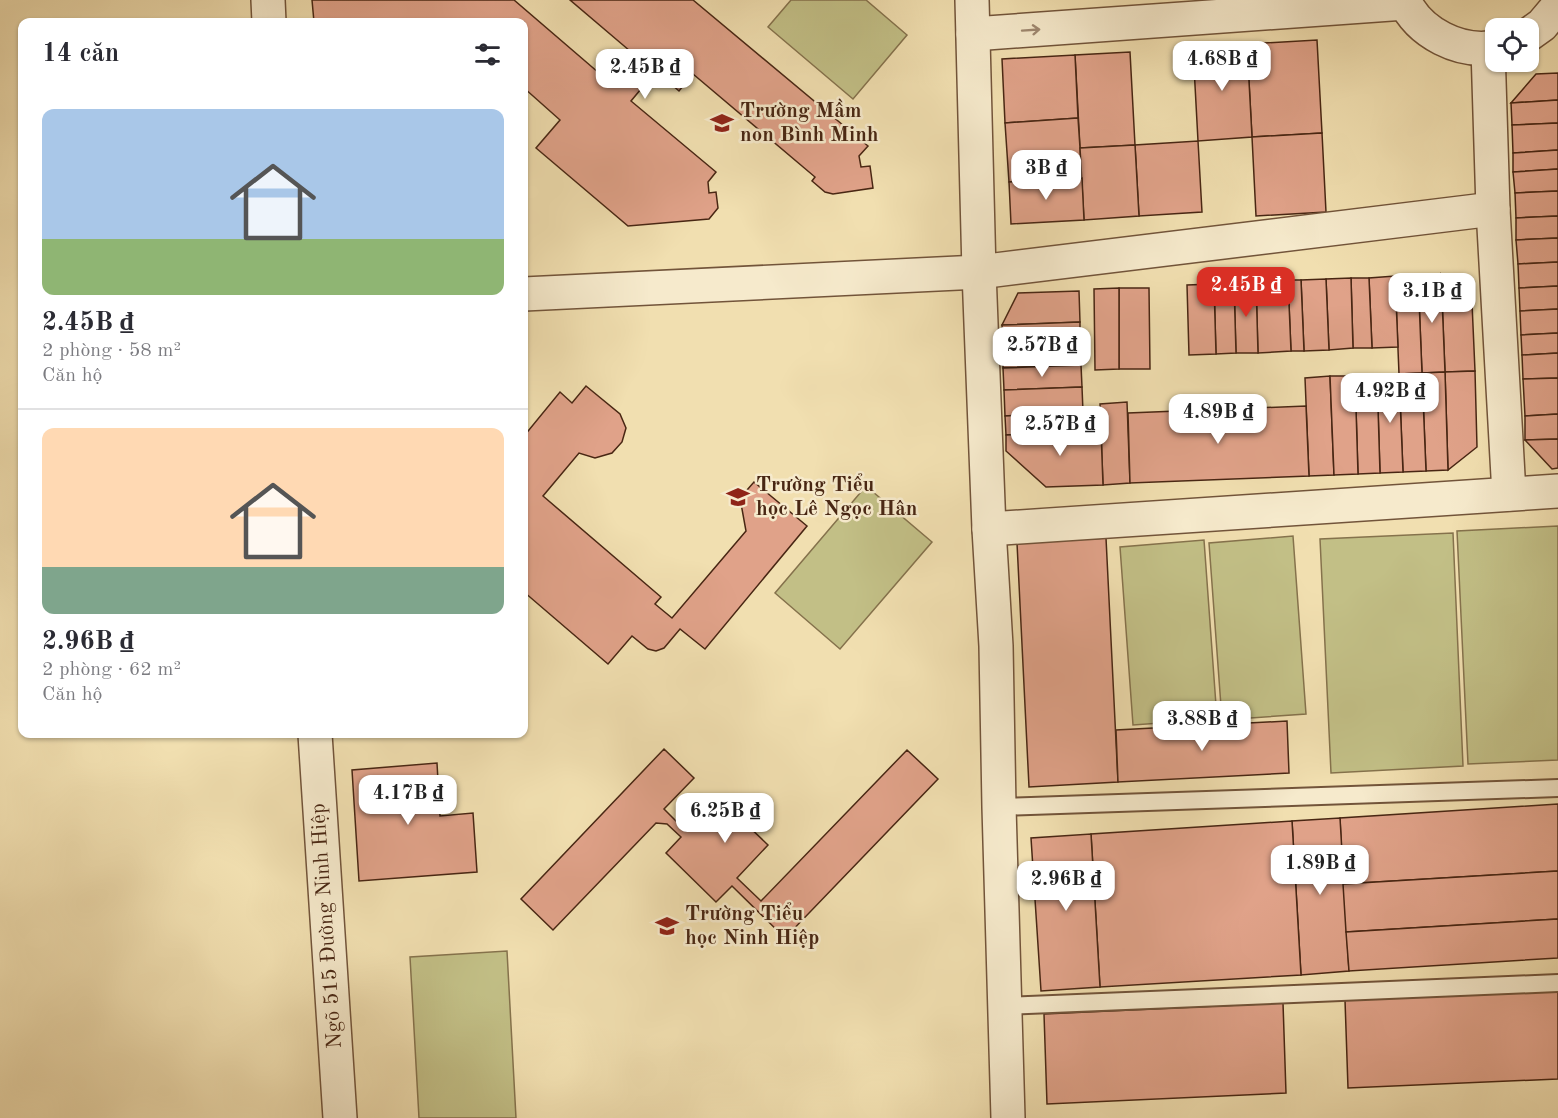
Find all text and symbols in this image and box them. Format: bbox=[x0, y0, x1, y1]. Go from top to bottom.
map controls bbox=[1485, 18, 1539, 72]
button: locate bbox=[1485, 18, 1539, 72]
one-way arrow bbox=[1021, 24, 1041, 35]
icon: filters bbox=[471, 38, 504, 71]
text: 14 căn bbox=[42, 41, 119, 67]
pin: 4.68B ₫ bbox=[1167, 41, 1277, 92]
pin: 2.45B ₫ bbox=[590, 49, 700, 100]
text: 4.68B ₫ bbox=[1187, 50, 1257, 70]
text: 2.45B ₫ bbox=[610, 58, 680, 78]
place label: Trường Mầm non Bình Minh bbox=[740, 98, 879, 146]
school or university icon: Trường Mầm non Bình Minh bbox=[709, 110, 735, 136]
icon: home bbox=[219, 148, 327, 256]
pin: 3B ₫ bbox=[1010, 150, 1082, 201]
text: 3B ₫ bbox=[1025, 159, 1067, 179]
pin: 2.45B ₫ bbox=[1191, 267, 1301, 318]
pin: 3.1B ₫ bbox=[1383, 273, 1481, 324]
text: 2.45B ₫ bbox=[1211, 276, 1281, 296]
text: 3.1B ₫ bbox=[1403, 282, 1461, 302]
text: 2.45B ₫ bbox=[42, 310, 134, 336]
pin: 2.57B ₫ bbox=[987, 327, 1097, 378]
text: 2.57B ₫ bbox=[1007, 336, 1077, 356]
text: 2 phòng · 58 m² bbox=[42, 341, 181, 361]
text: Căn hộ bbox=[42, 366, 102, 386]
pin: 4.92B ₫ bbox=[1335, 373, 1445, 424]
text: 4.92B ₫ bbox=[1355, 382, 1425, 402]
pin: 4.89B ₫ bbox=[1163, 394, 1273, 445]
text: 4.89B ₫ bbox=[1183, 403, 1253, 423]
pin: 2.57B ₫ bbox=[1005, 406, 1115, 457]
text: 2.57B ₫ bbox=[1025, 415, 1095, 435]
icon: home bbox=[219, 467, 327, 575]
place label: Trường Tiểu học Lê Ngọc Hân bbox=[756, 473, 918, 520]
school or university icon: Trường Tiểu học Lê Ngọc Hân bbox=[725, 484, 751, 510]
text: 2.96B ₫ bbox=[42, 629, 134, 655]
text: 2 phòng · 62 m² bbox=[42, 660, 181, 680]
text: Căn hộ bbox=[42, 685, 102, 705]
pin: 3.88B ₫ bbox=[1147, 701, 1257, 752]
text: 3.88B ₫ bbox=[1167, 710, 1237, 730]
pin: 4.17B ₫ bbox=[353, 775, 463, 826]
text: 4.17B ₫ bbox=[373, 784, 443, 804]
pin: 6.25B ₫ bbox=[670, 793, 780, 844]
text: 6.25B ₫ bbox=[690, 802, 760, 822]
street label: Ngõ 515 Đường Ninh Hiệp bbox=[308, 803, 346, 1049]
pin: 1.89B ₫ bbox=[1265, 845, 1375, 896]
text: 1.89B ₫ bbox=[1285, 854, 1355, 874]
pin: 2.96B ₫ bbox=[1011, 861, 1121, 912]
text: 2.96B ₫ bbox=[1031, 870, 1101, 890]
place label: Trường Tiểu học Ninh Hiệp bbox=[685, 902, 819, 949]
school or university icon: Trường Tiểu học Ninh Hiệp bbox=[654, 913, 680, 939]

